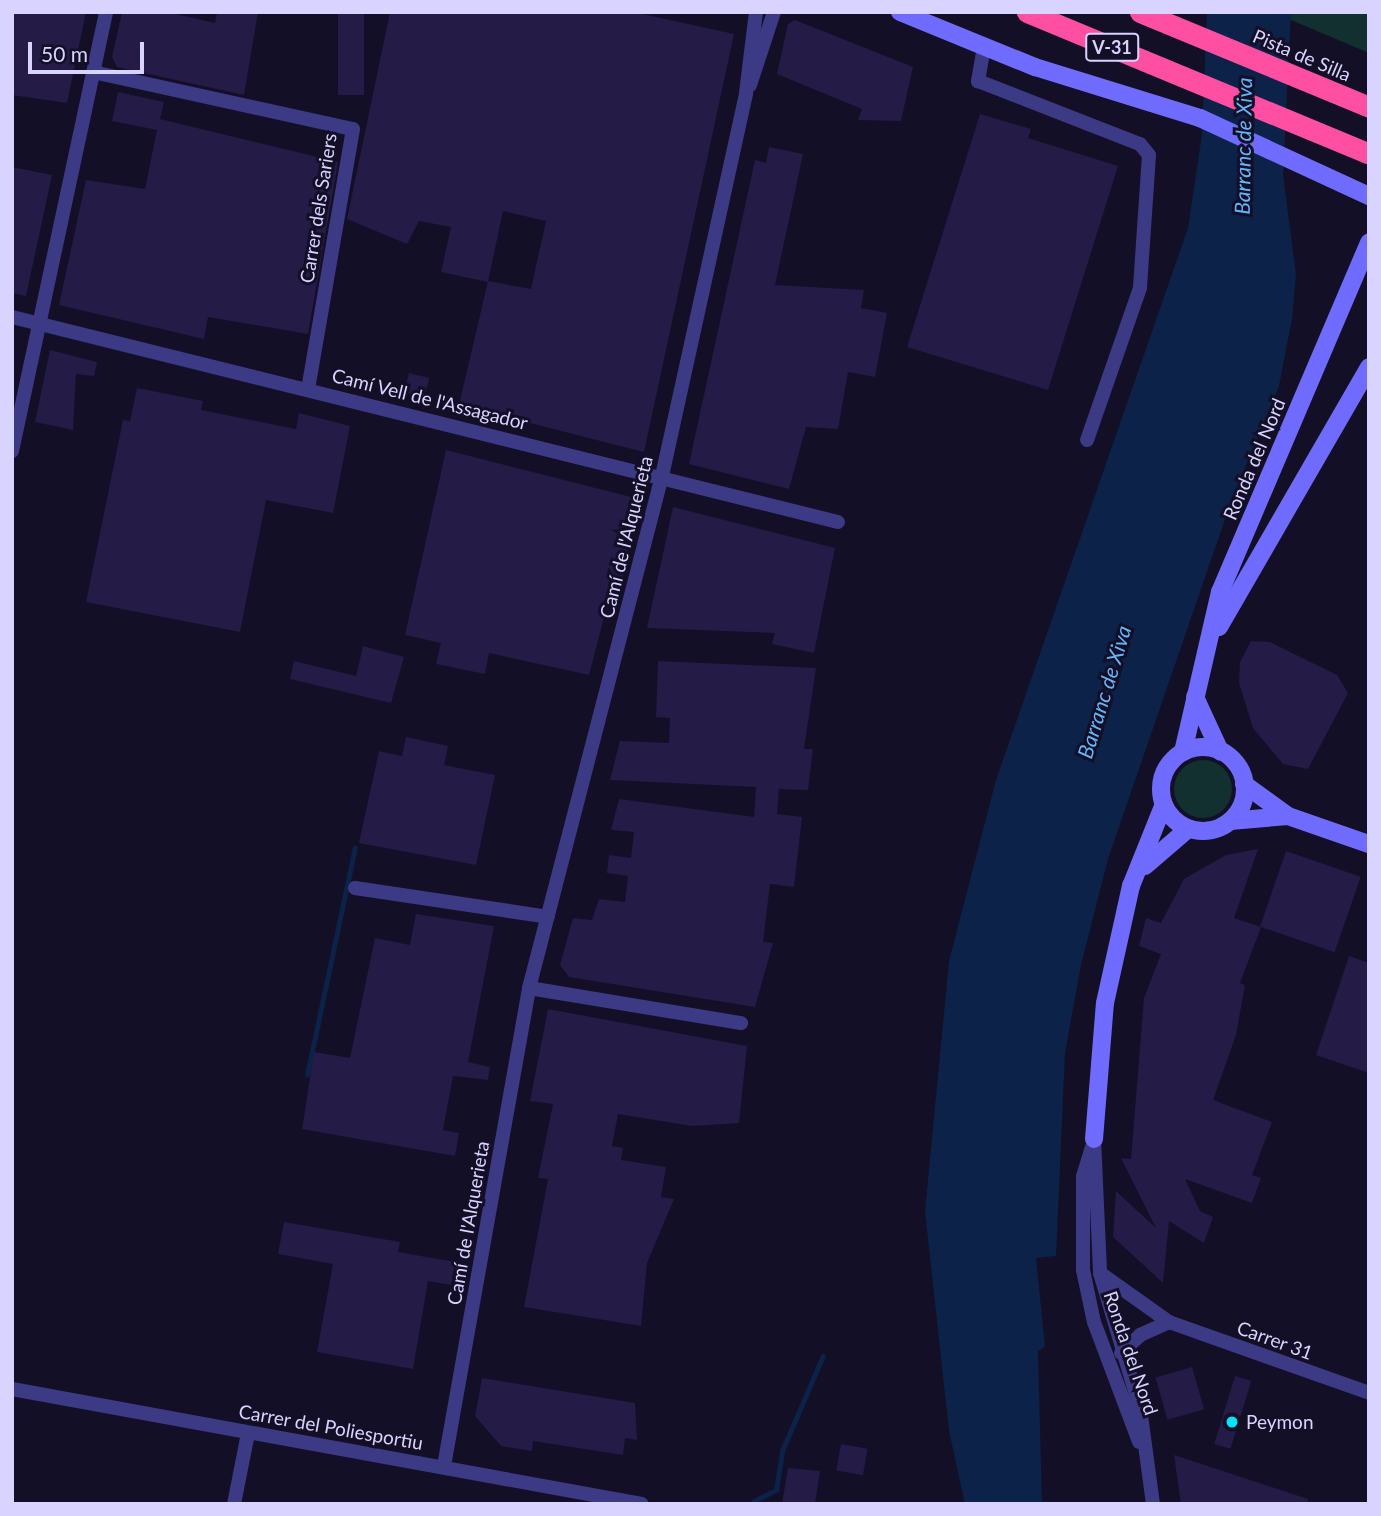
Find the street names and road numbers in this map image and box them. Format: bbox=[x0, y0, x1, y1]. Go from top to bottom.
street label: Pista de Silla bbox=[1250, 24, 1354, 86]
road number: V-31 bbox=[1084, 32, 1140, 62]
street label: Carrer dels Sariers bbox=[295, 131, 341, 285]
street label: Camí Vell de l'Assagador bbox=[329, 364, 531, 434]
street label: Ronda del Nord bbox=[1218, 395, 1290, 523]
street label: Camí de l'Alquerieta bbox=[595, 454, 657, 620]
street label: Camí de l'Alquerieta bbox=[442, 1139, 494, 1307]
street label: Ronda del Nord bbox=[1099, 1288, 1163, 1418]
street label: Carrer 31 bbox=[1234, 1316, 1316, 1364]
street label: Carrer del Poliesportiu bbox=[237, 1400, 425, 1454]

